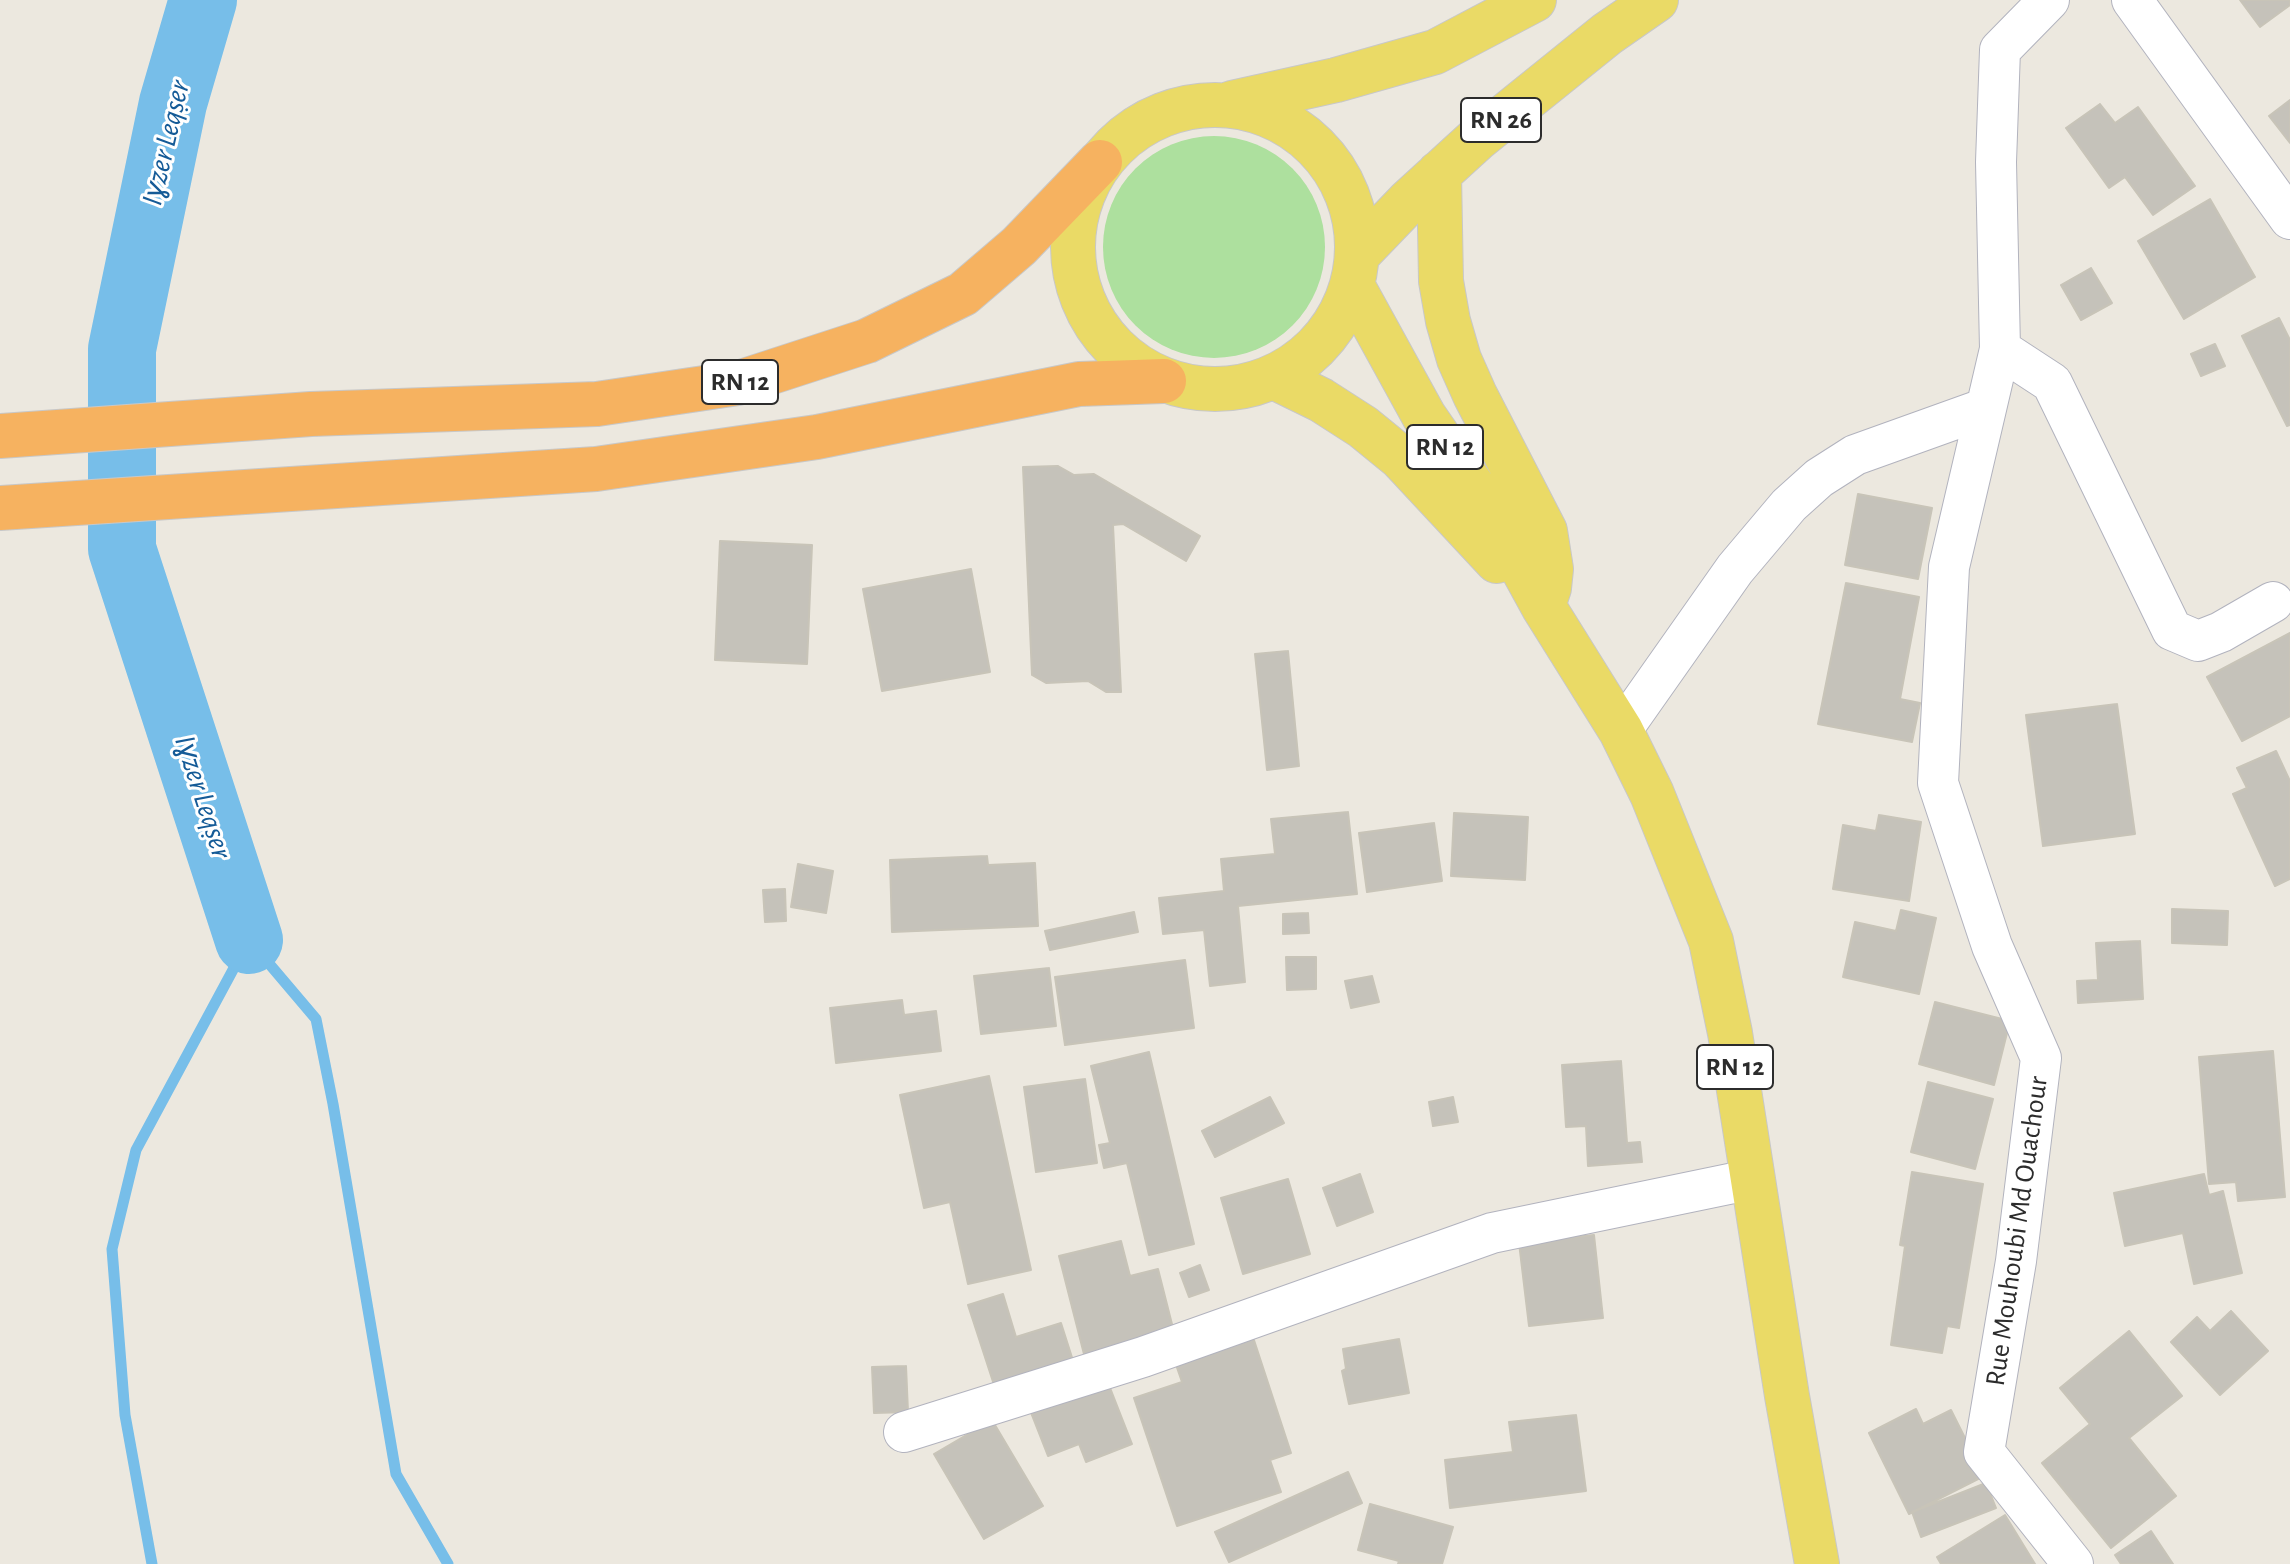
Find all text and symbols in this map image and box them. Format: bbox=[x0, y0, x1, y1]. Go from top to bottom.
water label: Iɣzer Leqṣer bbox=[134, 77, 198, 209]
road number: RN 26 bbox=[1461, 98, 1541, 142]
road number: RN 12 bbox=[702, 360, 778, 404]
road number: RN 12 bbox=[1407, 425, 1483, 469]
water label: Iɣzer Leqṣer bbox=[166, 731, 240, 863]
road number: RN 12 bbox=[1697, 1045, 1773, 1089]
street label: Rue Mouhoubi Md Ouachour bbox=[1979, 1074, 2055, 1388]

